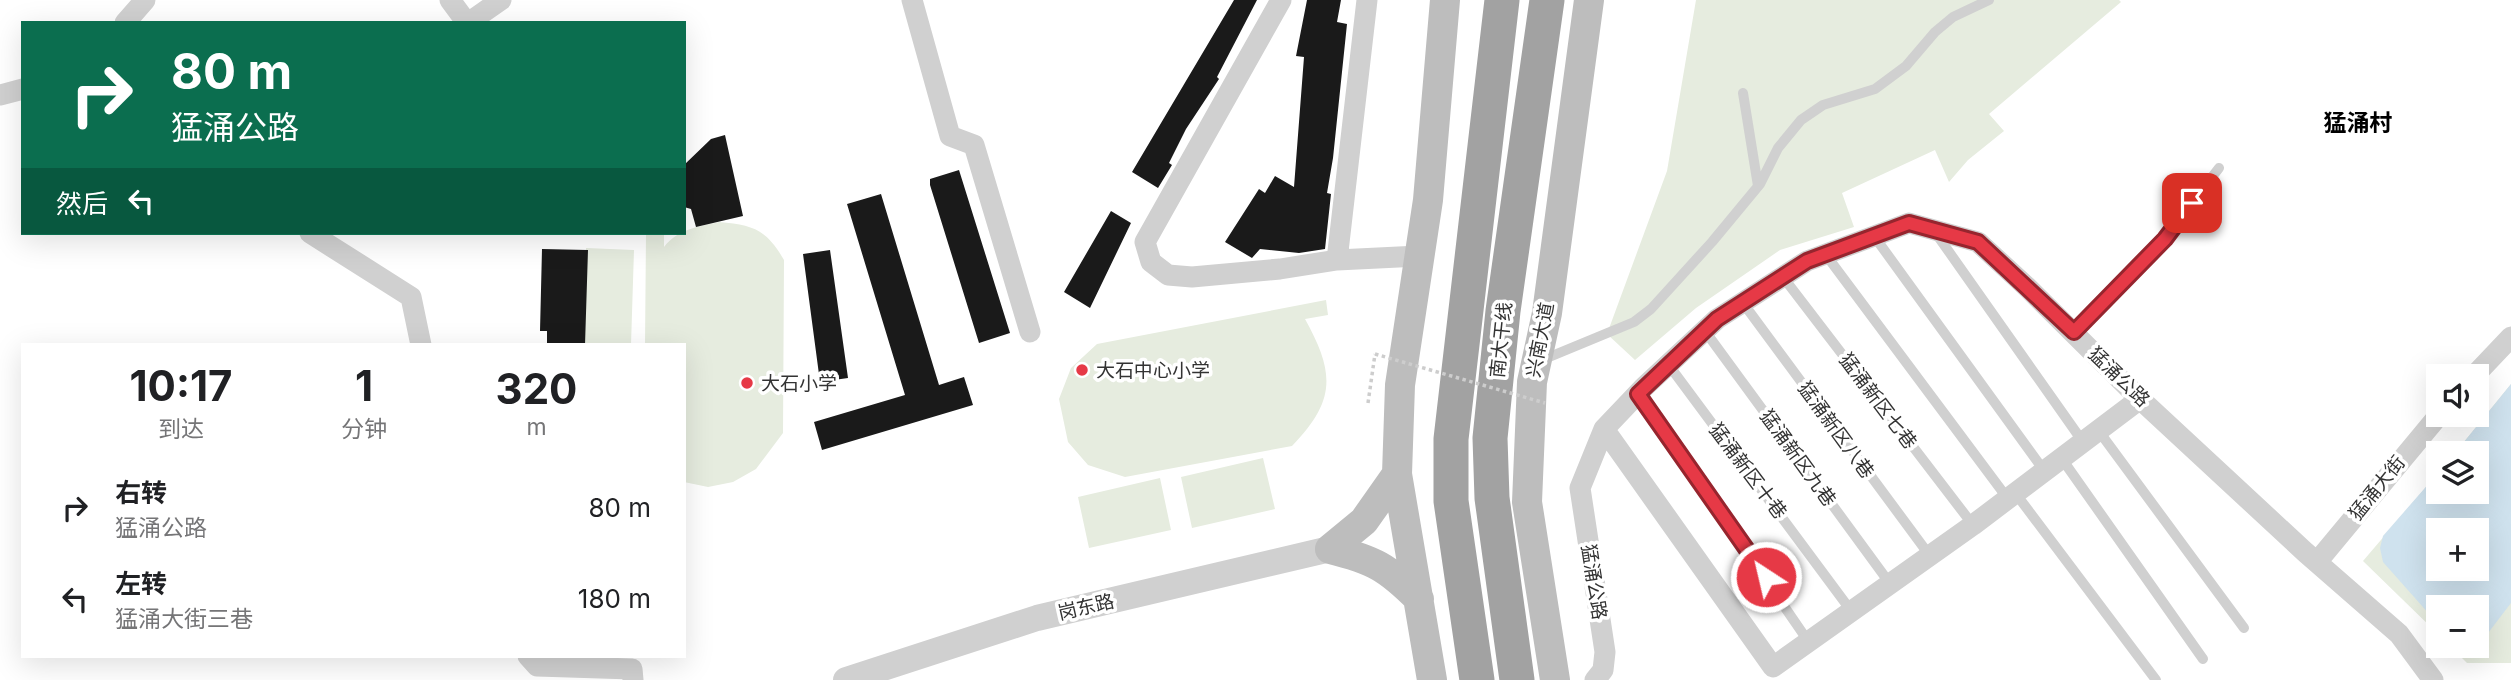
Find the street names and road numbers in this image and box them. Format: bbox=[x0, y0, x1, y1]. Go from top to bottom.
street label: 兴南大道 bbox=[1521, 300, 1559, 380]
street label: 南大干线 bbox=[1486, 301, 1516, 379]
street label: 猛涌公路 bbox=[2084, 342, 2154, 412]
street label: 猛涌新区七巷 bbox=[1835, 349, 1921, 453]
street label: 猛涌新区八巷 bbox=[1793, 377, 1879, 483]
street label: 猛涌新区九巷 bbox=[1755, 405, 1841, 511]
street label: 猛涌新区十巷 bbox=[1705, 419, 1791, 523]
street label: 猛涌大街 bbox=[2344, 451, 2410, 525]
street label: 猛涌公路 bbox=[1577, 543, 1611, 621]
street label: 岗东路 bbox=[1056, 589, 1116, 625]

